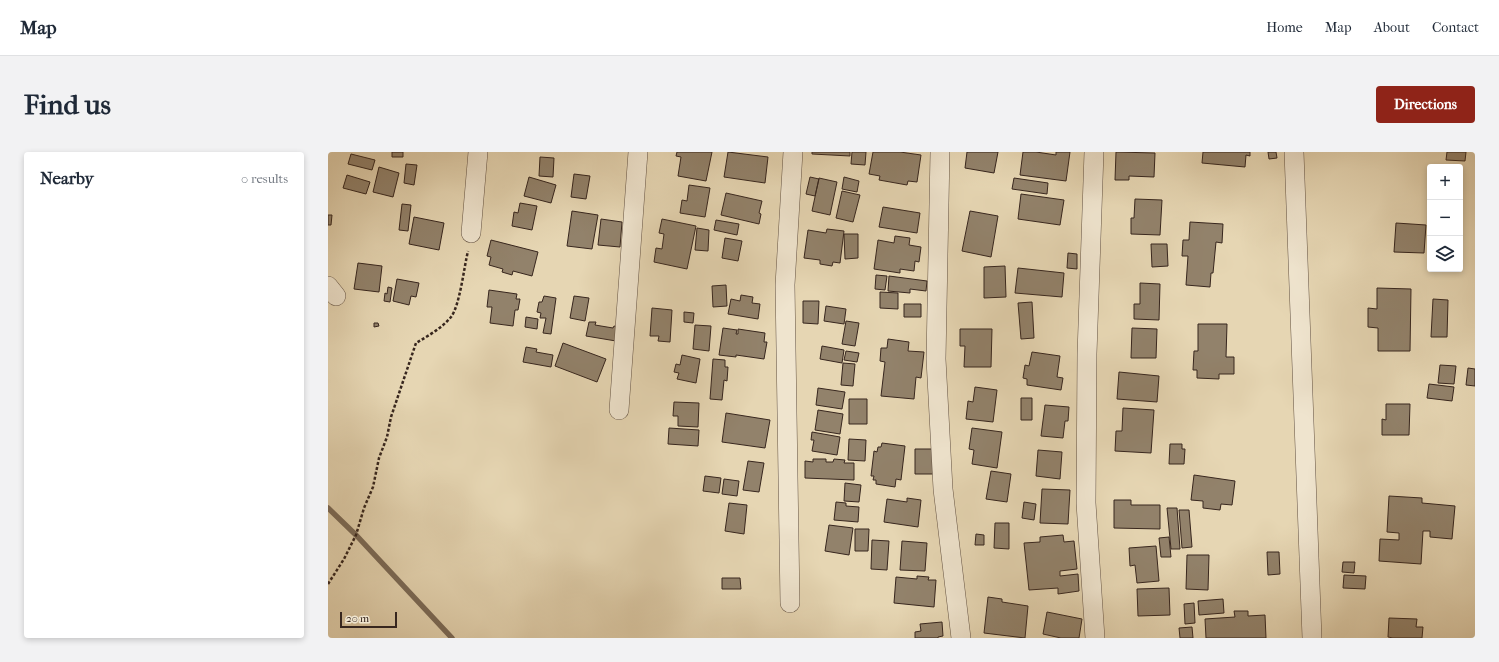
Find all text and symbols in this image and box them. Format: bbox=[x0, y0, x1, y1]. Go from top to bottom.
text: Map bbox=[20, 17, 56, 39]
text: Home bbox=[1266, 19, 1303, 36]
text: Map bbox=[1325, 19, 1352, 36]
text: About bbox=[1374, 19, 1410, 36]
text: Contact bbox=[1432, 19, 1479, 36]
button: Directions bbox=[1376, 86, 1475, 123]
text: Find us bbox=[24, 88, 111, 121]
map controls bbox=[1427, 164, 1463, 272]
button: + bbox=[1427, 164, 1463, 200]
text: Nearby bbox=[40, 168, 94, 188]
text: 0 results bbox=[241, 171, 288, 186]
button: − bbox=[1427, 200, 1463, 236]
button: layers bbox=[1427, 236, 1463, 272]
scale bar bbox=[340, 610, 397, 629]
text: 20 m bbox=[346, 612, 369, 625]

